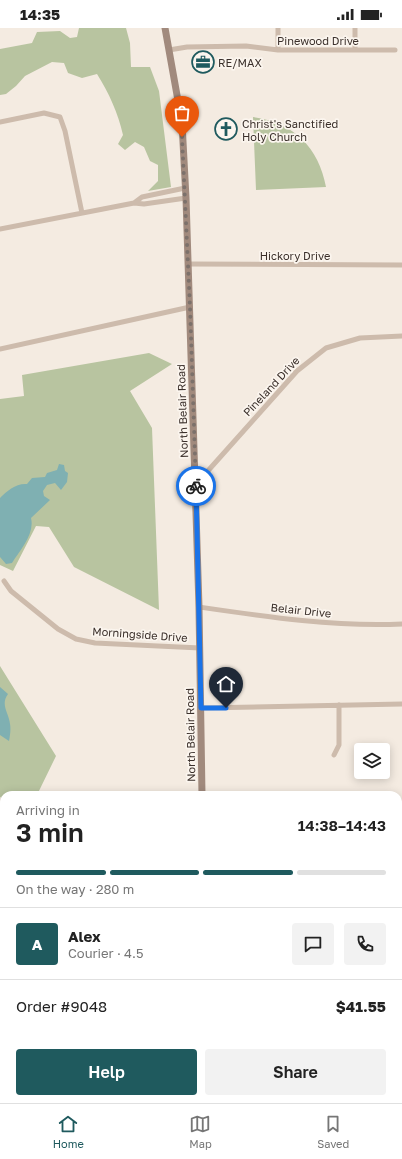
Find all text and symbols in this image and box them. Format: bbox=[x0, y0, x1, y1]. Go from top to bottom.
text: 14:35 bbox=[20, 5, 60, 23]
street label: Pinewood Drive bbox=[277, 34, 359, 47]
office icon: RE/MAX bbox=[190, 49, 216, 75]
place label: RE/MAX bbox=[218, 56, 262, 69]
pin bbox=[165, 96, 199, 137]
icon: bag bbox=[171, 102, 193, 124]
church icon: Christ's Sanctified Holy Church bbox=[213, 116, 239, 142]
place label: Christ's Sanctified Holy Church bbox=[242, 117, 338, 143]
street label: Hickory Drive bbox=[260, 249, 330, 262]
street label: Pineland Drive bbox=[240, 354, 302, 418]
street label: North Belair Road bbox=[174, 364, 190, 458]
courier bbox=[176, 466, 216, 506]
icon: bike bbox=[185, 475, 207, 497]
street label: Belair Drive bbox=[270, 600, 332, 620]
street label: Morningside Drive bbox=[92, 624, 188, 644]
pin bbox=[209, 667, 243, 708]
icon: home bbox=[215, 673, 237, 695]
street label: North Belair Road bbox=[183, 688, 197, 782]
map controls bbox=[354, 743, 390, 779]
button: layers bbox=[354, 743, 390, 779]
text: Arriving in bbox=[16, 802, 80, 818]
text: 14:38–14:43 bbox=[298, 816, 386, 834]
text: 3 min bbox=[16, 817, 84, 848]
text: On the way · 280 m bbox=[16, 881, 134, 897]
button: chat bbox=[292, 923, 334, 965]
button: phone bbox=[344, 923, 386, 965]
text: Alex bbox=[68, 927, 101, 945]
text: A bbox=[32, 935, 42, 953]
text: Courier · 4.5 bbox=[68, 945, 143, 961]
text: Order #9048 bbox=[16, 997, 107, 1015]
text: $41.55 bbox=[336, 997, 386, 1015]
button: Help bbox=[16, 1049, 197, 1095]
button: Share bbox=[205, 1049, 386, 1095]
tab: Home bbox=[53, 1113, 84, 1150]
tab: Map bbox=[189, 1113, 212, 1150]
tab: Saved bbox=[317, 1113, 349, 1150]

